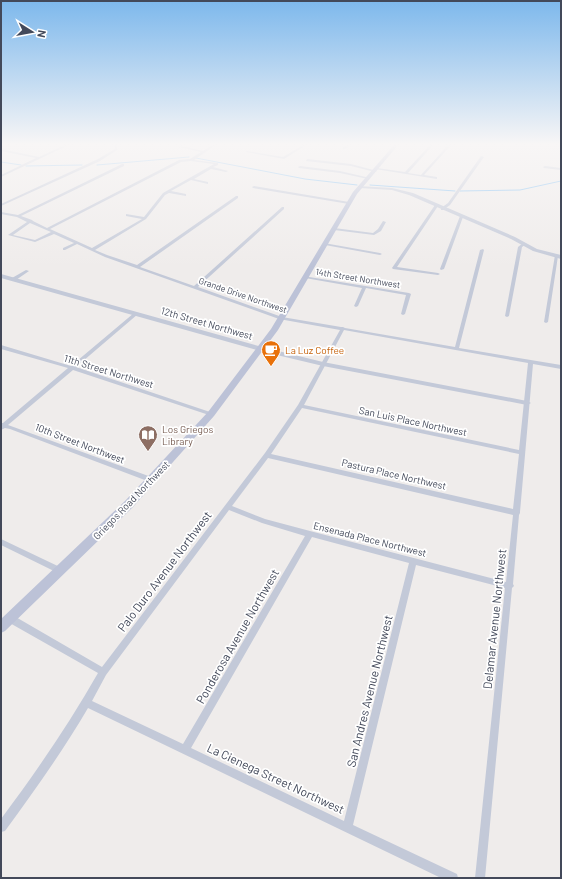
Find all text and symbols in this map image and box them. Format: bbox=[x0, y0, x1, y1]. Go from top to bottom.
north arrow bbox=[12, 12, 52, 52]
text: N bbox=[35, 29, 49, 39]
street label: 14th Street Northwest bbox=[315, 266, 401, 290]
street label: Grande Drive Northwest bbox=[197, 275, 289, 315]
street label: 12th Street Northwest bbox=[160, 304, 255, 342]
cafe icon: La Luz Coffee bbox=[260, 339, 282, 367]
place label: La Luz Coffee bbox=[285, 344, 344, 356]
street label: 11th Street Northwest bbox=[63, 352, 156, 390]
street label: San Luis Place Northwest bbox=[358, 404, 468, 438]
street label: 10th Street Northwest bbox=[33, 420, 127, 466]
place label: Los Griegos Library bbox=[162, 423, 213, 447]
library icon: Los Griegos Library bbox=[137, 424, 159, 452]
street label: Pastura Place Northwest bbox=[341, 456, 448, 492]
street label: Griegos Road Northwest bbox=[90, 458, 172, 542]
street label: Palo Duro Avenue Northwest bbox=[114, 508, 214, 634]
street label: Ensenada Place Northwest bbox=[312, 519, 428, 559]
street label: Delamar Avenue Northwest bbox=[480, 548, 508, 690]
street label: Ponderosa Avenue Northwest bbox=[193, 566, 281, 706]
street label: San Andres Avenue Northwest bbox=[343, 613, 395, 769]
street label: La Cienega Street Northwest bbox=[205, 740, 347, 816]

